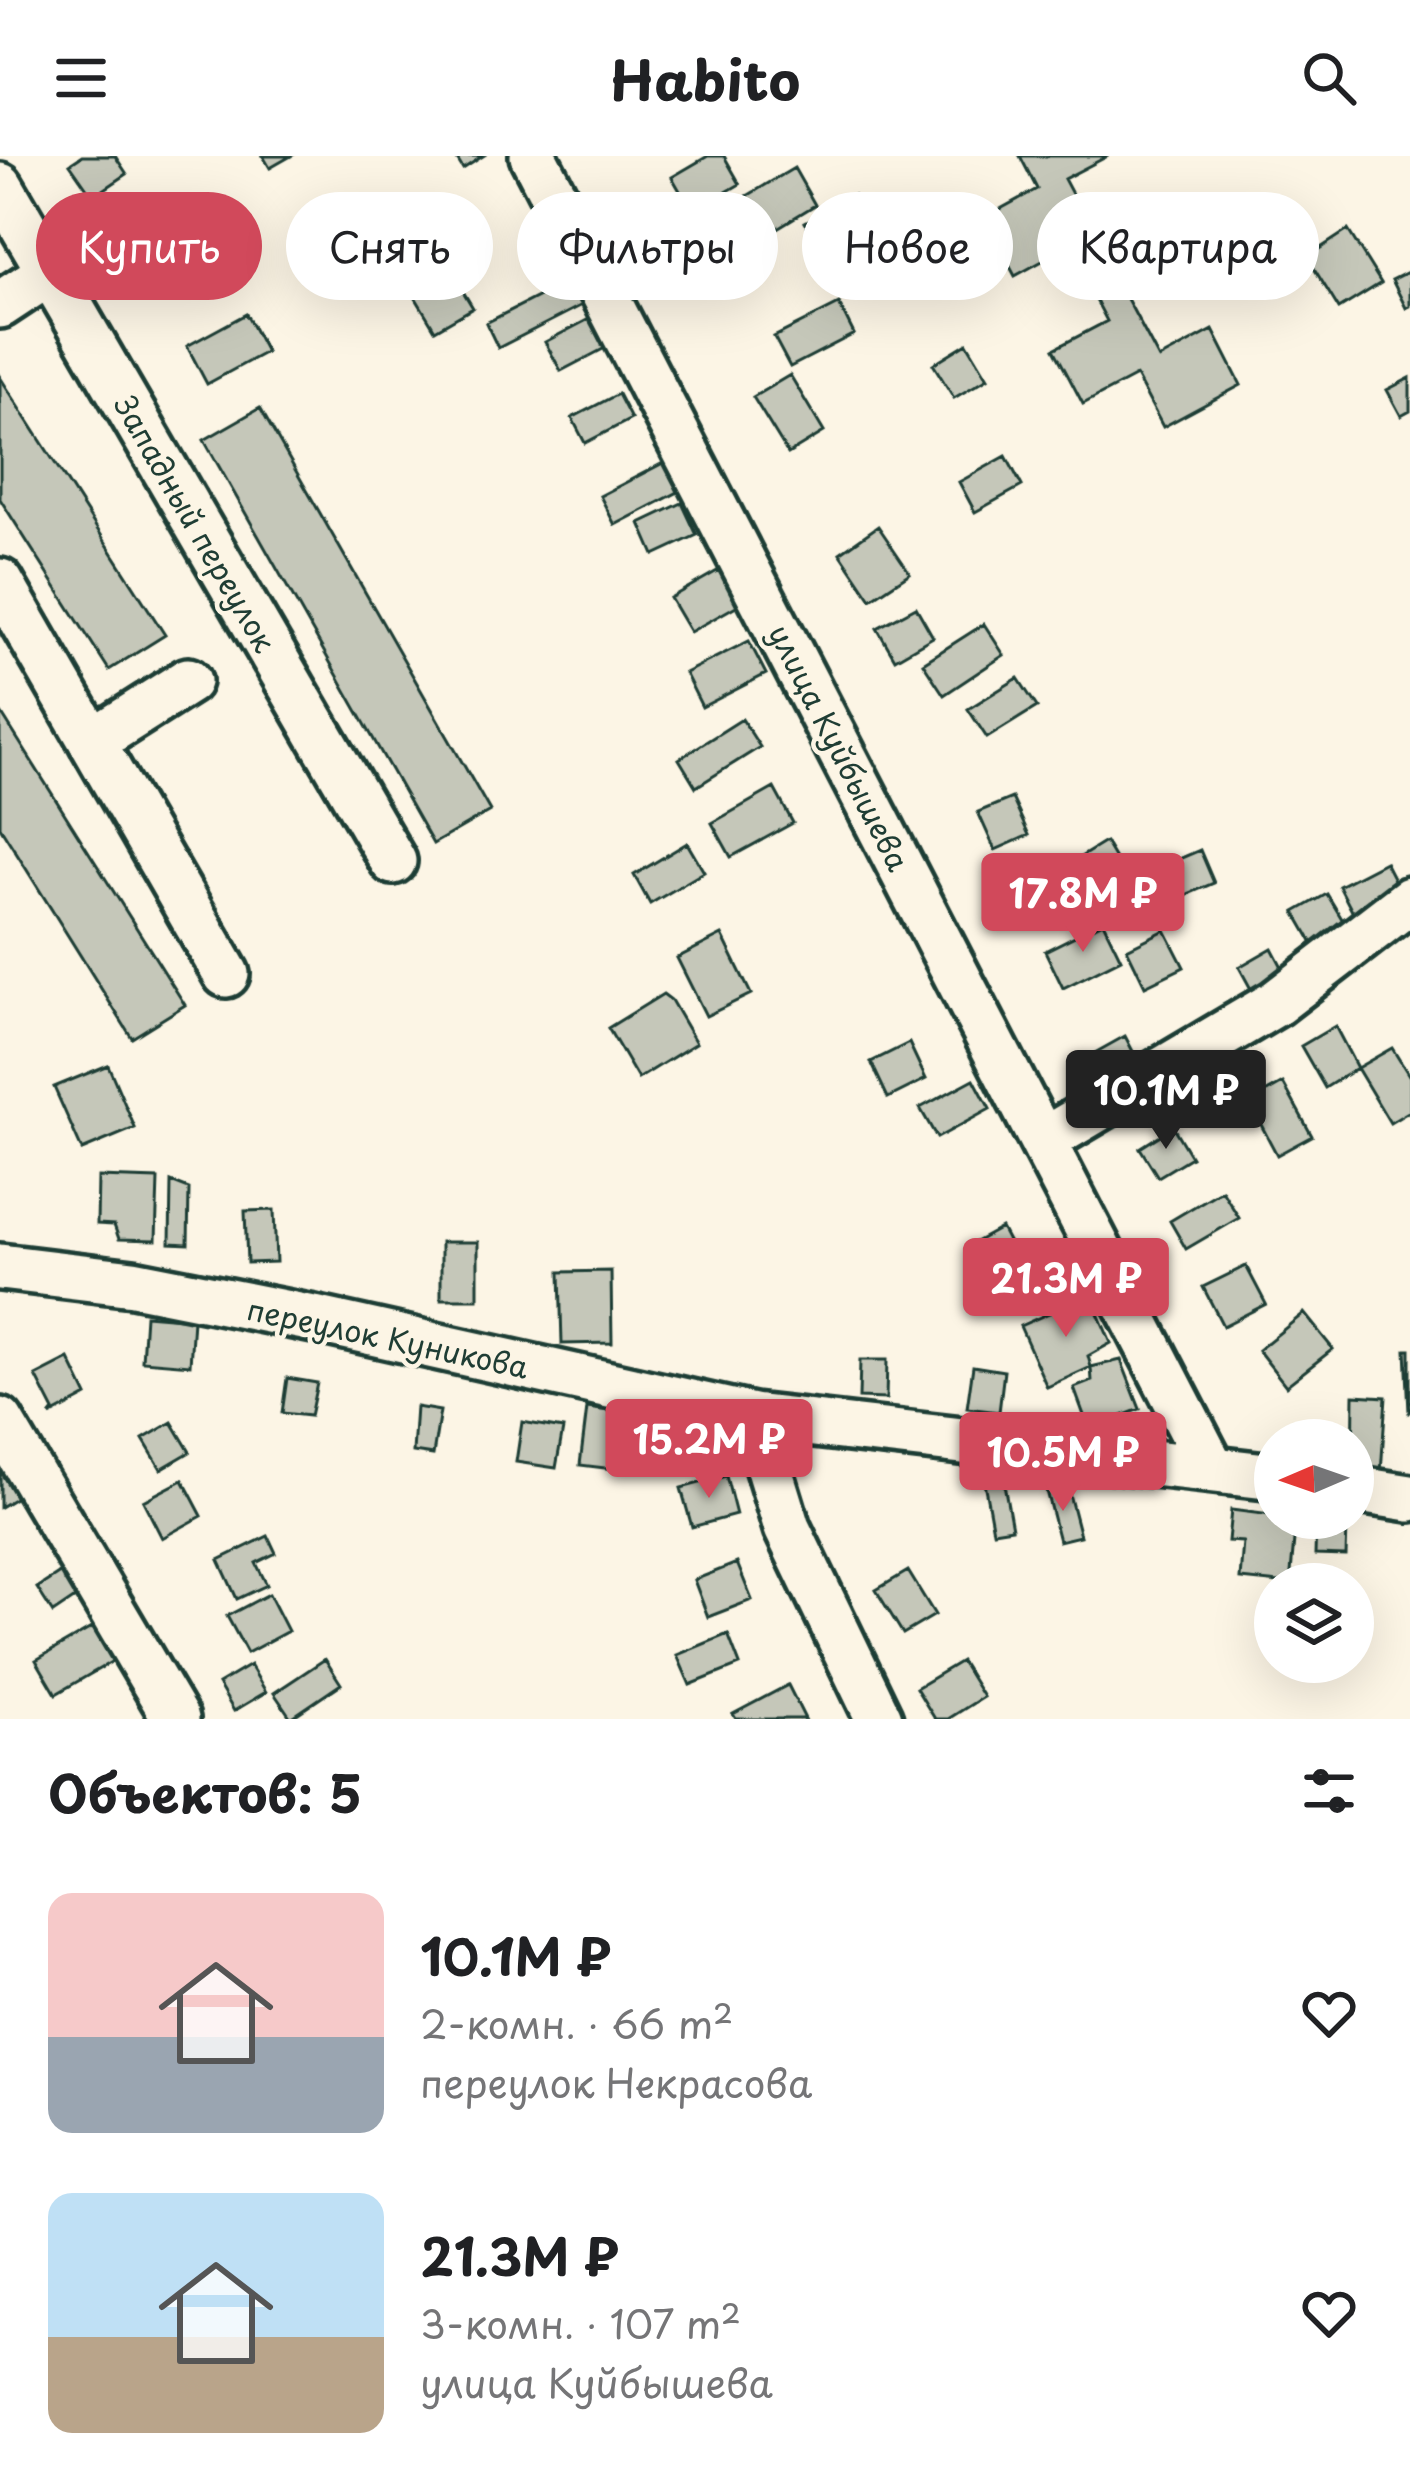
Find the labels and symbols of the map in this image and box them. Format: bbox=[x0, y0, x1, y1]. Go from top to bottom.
street label: Западный переулок bbox=[104, 386, 288, 660]
street label: улица Куйбышева bbox=[758, 616, 922, 878]
pin: 17.8M ₽ bbox=[972, 853, 1194, 955]
pin: 10.1M ₽ bbox=[1055, 1050, 1277, 1152]
pin: 21.3M ₽ bbox=[955, 1238, 1177, 1340]
street label: переулок Куникова bbox=[243, 1285, 533, 1389]
pin: 15.2M ₽ bbox=[598, 1399, 820, 1501]
pin: 10.5M ₽ bbox=[952, 1412, 1174, 1514]
north arrow bbox=[1254, 1419, 1374, 1539]

